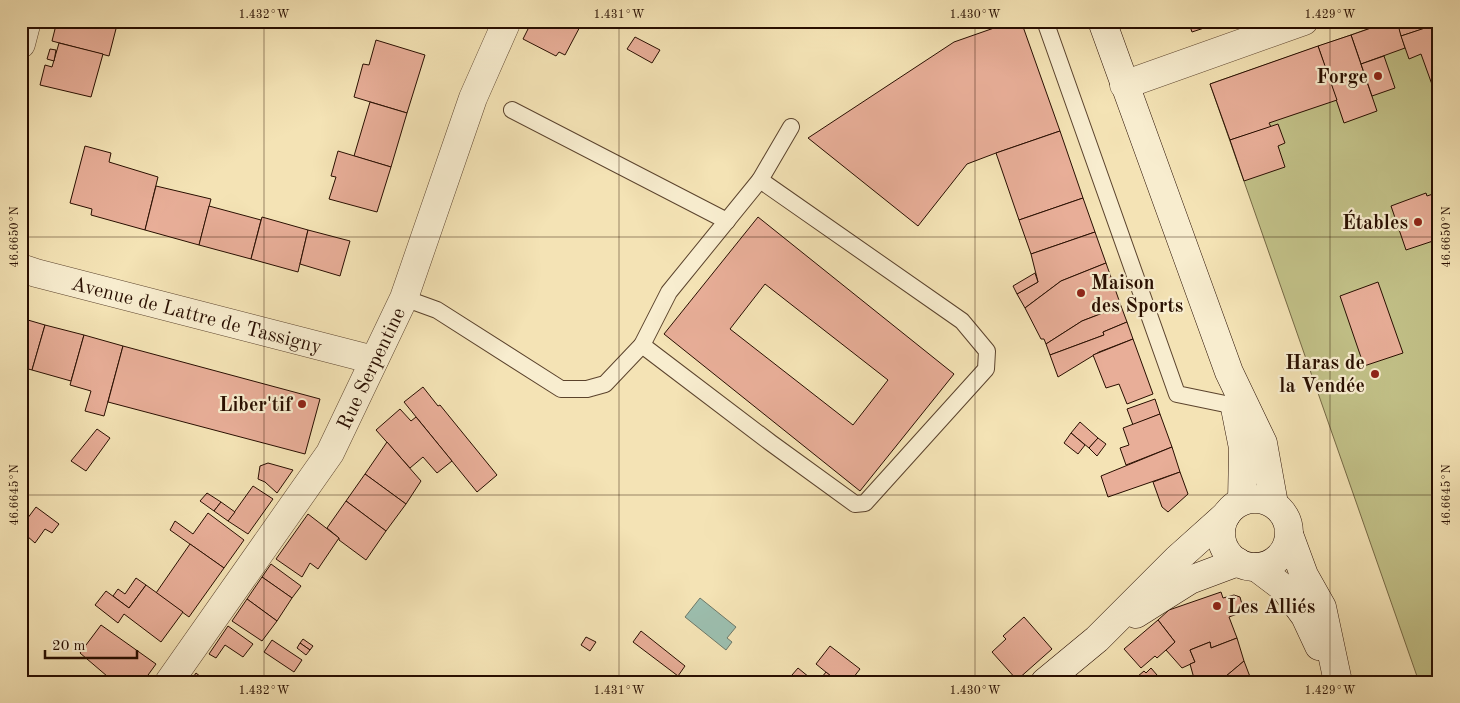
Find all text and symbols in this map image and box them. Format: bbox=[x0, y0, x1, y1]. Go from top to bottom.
text: 1.432°W bbox=[239, 9, 290, 21]
text: 1.431°W bbox=[594, 9, 645, 21]
text: 1.430°W bbox=[950, 9, 1001, 21]
text: 1.429°W bbox=[1305, 9, 1356, 21]
place label: Forge bbox=[1316, 68, 1368, 88]
marker: Forge bbox=[1372, 70, 1384, 82]
text: 46.6650°N bbox=[8, 206, 21, 268]
text: 46.6650°N bbox=[1440, 206, 1453, 268]
place label: Étables bbox=[1342, 209, 1408, 234]
marker: Étables bbox=[1412, 216, 1424, 228]
place label: Maison des Sports bbox=[1091, 274, 1183, 317]
street label: Avenue de Lattre de Tassigny bbox=[69, 275, 324, 358]
marker: Maison des Sports bbox=[1075, 287, 1087, 299]
street label: Rue Serpentine bbox=[335, 305, 410, 433]
place label: Haras de la Vendée bbox=[1279, 354, 1365, 397]
marker: Haras de la Vendée bbox=[1369, 368, 1381, 380]
place label: Liber'tif bbox=[219, 396, 294, 416]
marker: Liber'tif bbox=[296, 398, 308, 410]
text: 46.6645°N bbox=[8, 464, 21, 526]
text: 46.6645°N bbox=[1440, 464, 1453, 526]
place label: Les Alliés bbox=[1227, 598, 1315, 618]
marker: Les Alliés bbox=[1211, 600, 1223, 612]
scale bar bbox=[45, 628, 138, 660]
text: 20 m bbox=[52, 639, 86, 654]
text: 1.432°W bbox=[239, 685, 290, 697]
text: 1.431°W bbox=[594, 685, 645, 697]
text: 1.430°W bbox=[950, 685, 1001, 697]
text: 1.429°W bbox=[1305, 685, 1356, 697]

